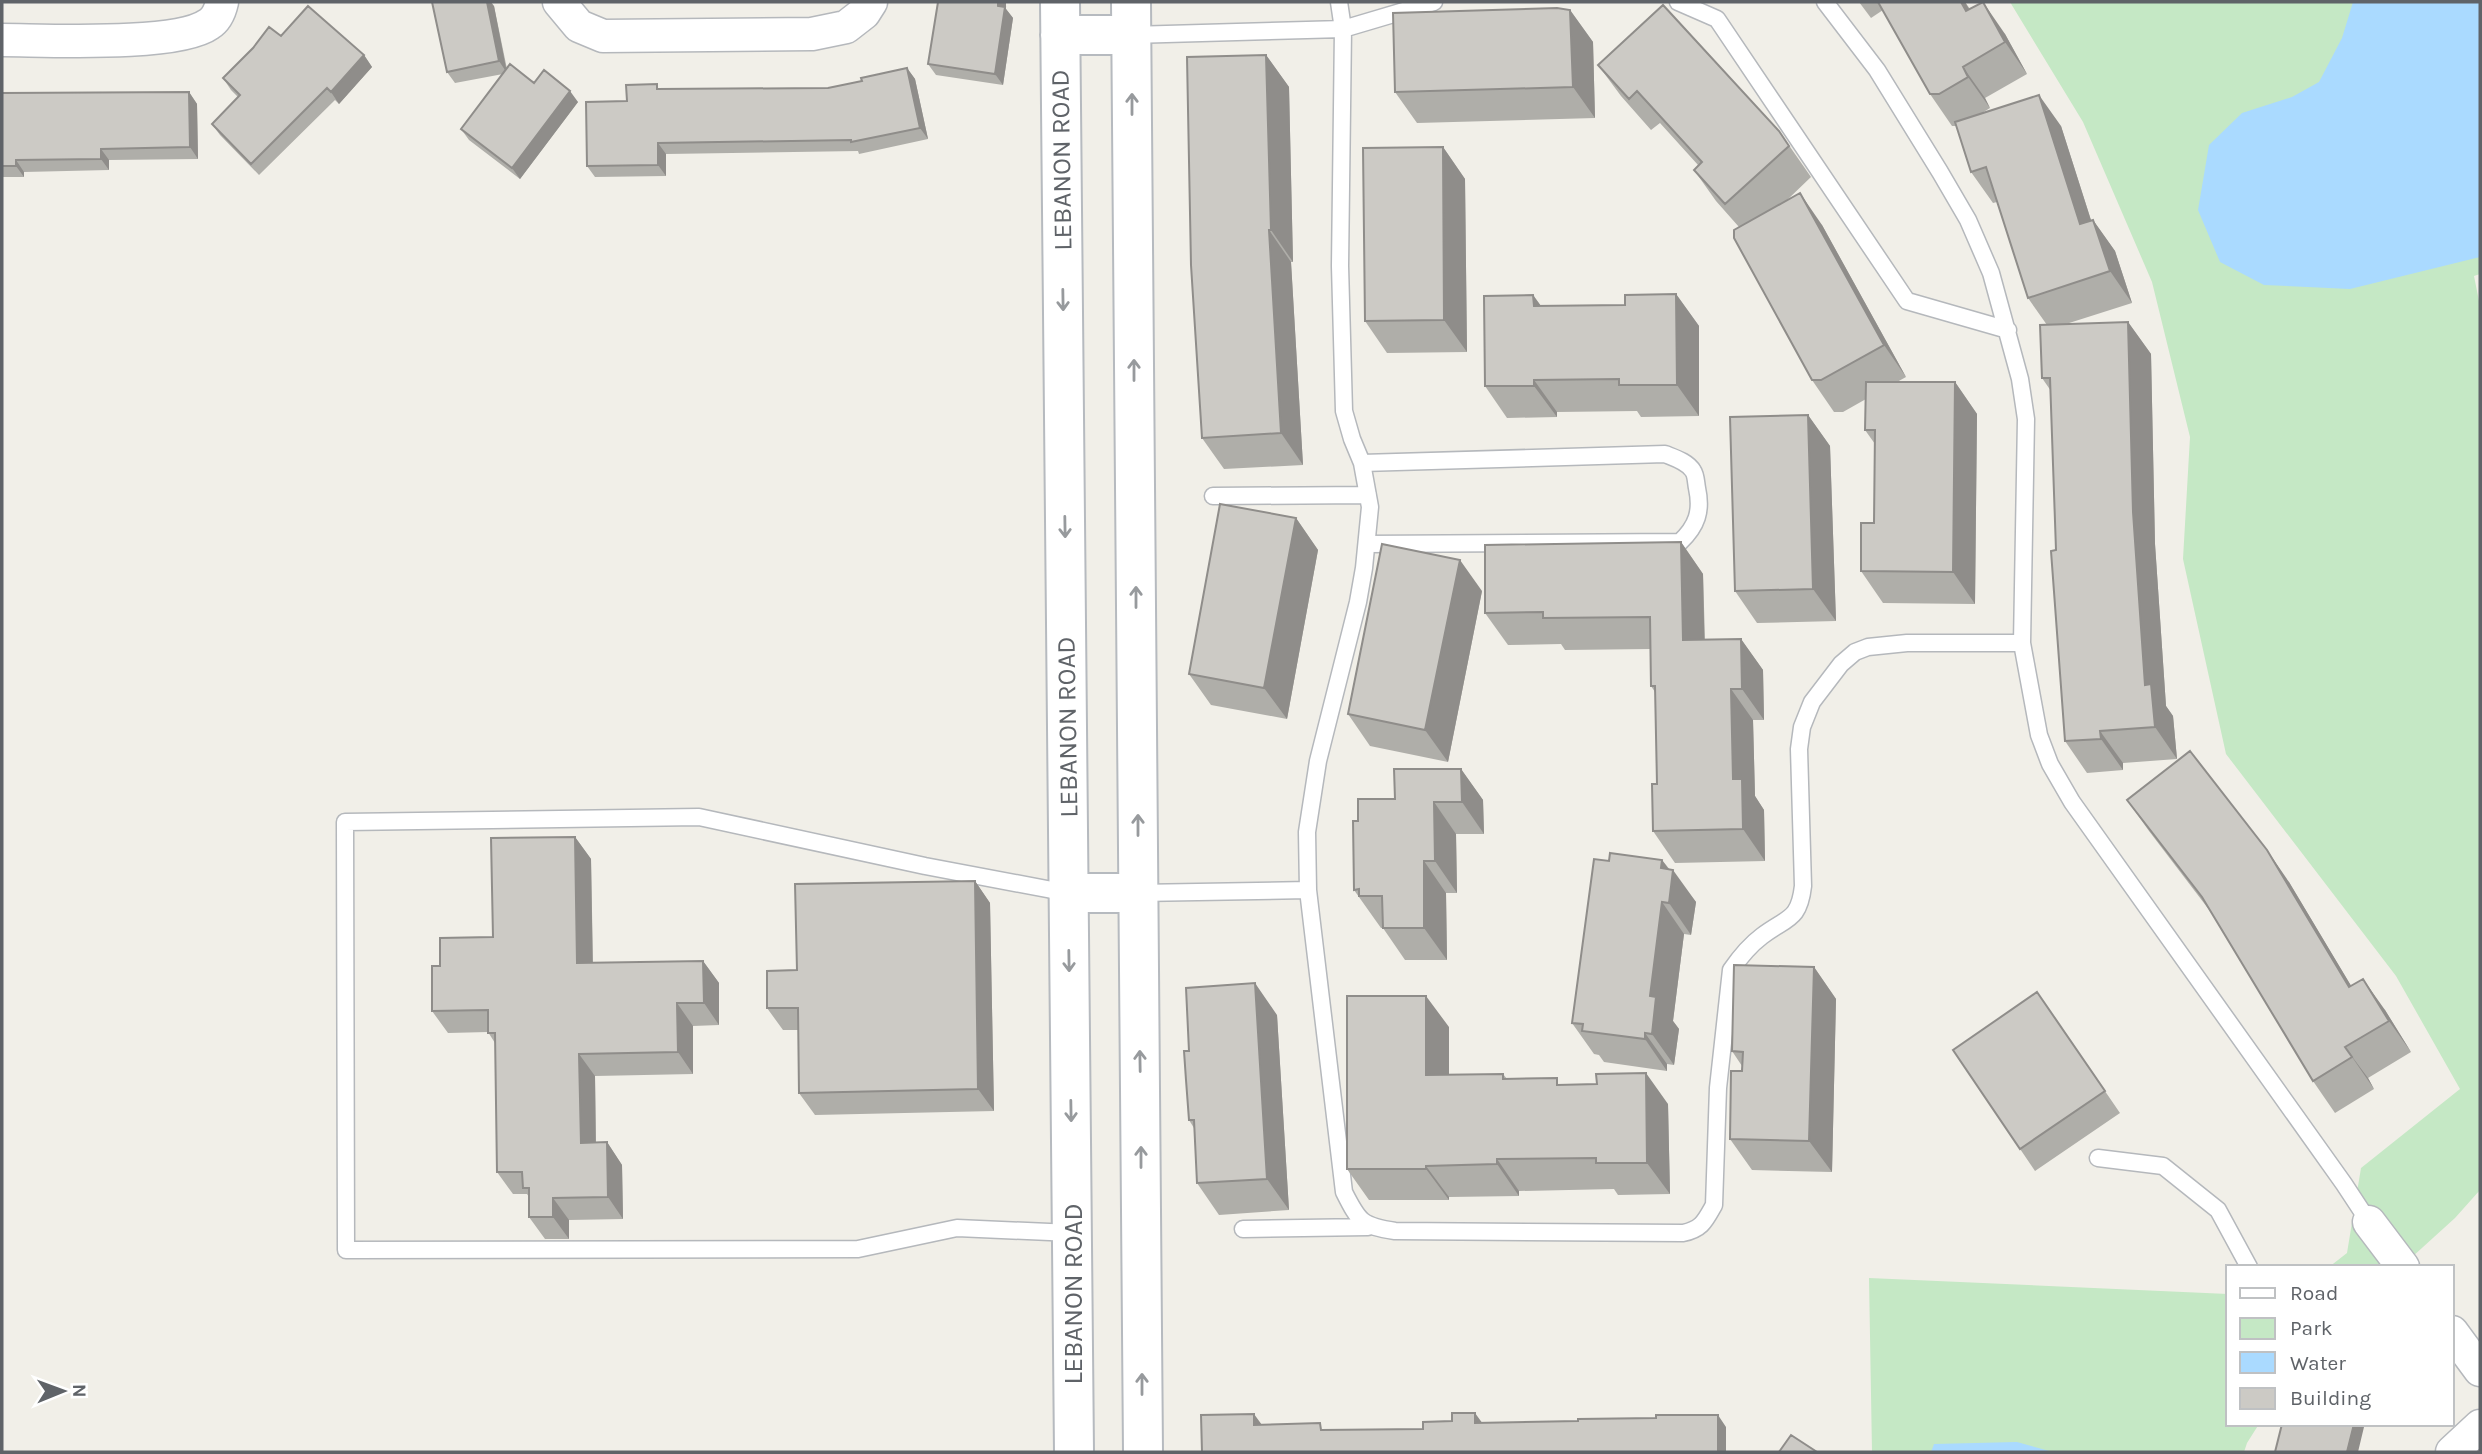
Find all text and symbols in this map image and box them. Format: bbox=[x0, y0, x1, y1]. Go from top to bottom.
street label: LEBANON ROAD bbox=[1044, 69, 1079, 251]
one-way arrow bbox=[1125, 93, 1138, 116]
one-way arrow bbox=[1056, 288, 1070, 311]
one-way arrow bbox=[1127, 358, 1141, 381]
one-way arrow bbox=[1058, 515, 1072, 538]
one-way arrow bbox=[1129, 586, 1143, 609]
street label: LEBANON ROAD bbox=[1050, 636, 1085, 818]
one-way arrow bbox=[1131, 813, 1144, 836]
one-way arrow bbox=[1062, 950, 1076, 973]
one-way arrow bbox=[1133, 1050, 1147, 1073]
one-way arrow bbox=[1064, 1099, 1078, 1122]
one-way arrow bbox=[1134, 1145, 1147, 1168]
street label: LEBANON ROAD bbox=[1058, 1203, 1089, 1385]
legend bbox=[2226, 1265, 2454, 1426]
text: Road bbox=[2290, 1281, 2338, 1305]
text: Park bbox=[2290, 1316, 2333, 1340]
text: Water bbox=[2290, 1351, 2346, 1375]
north arrow bbox=[28, 1356, 98, 1426]
one-way arrow bbox=[1135, 1373, 1149, 1396]
text: N bbox=[68, 1384, 90, 1398]
text: Building bbox=[2290, 1386, 2371, 1410]

